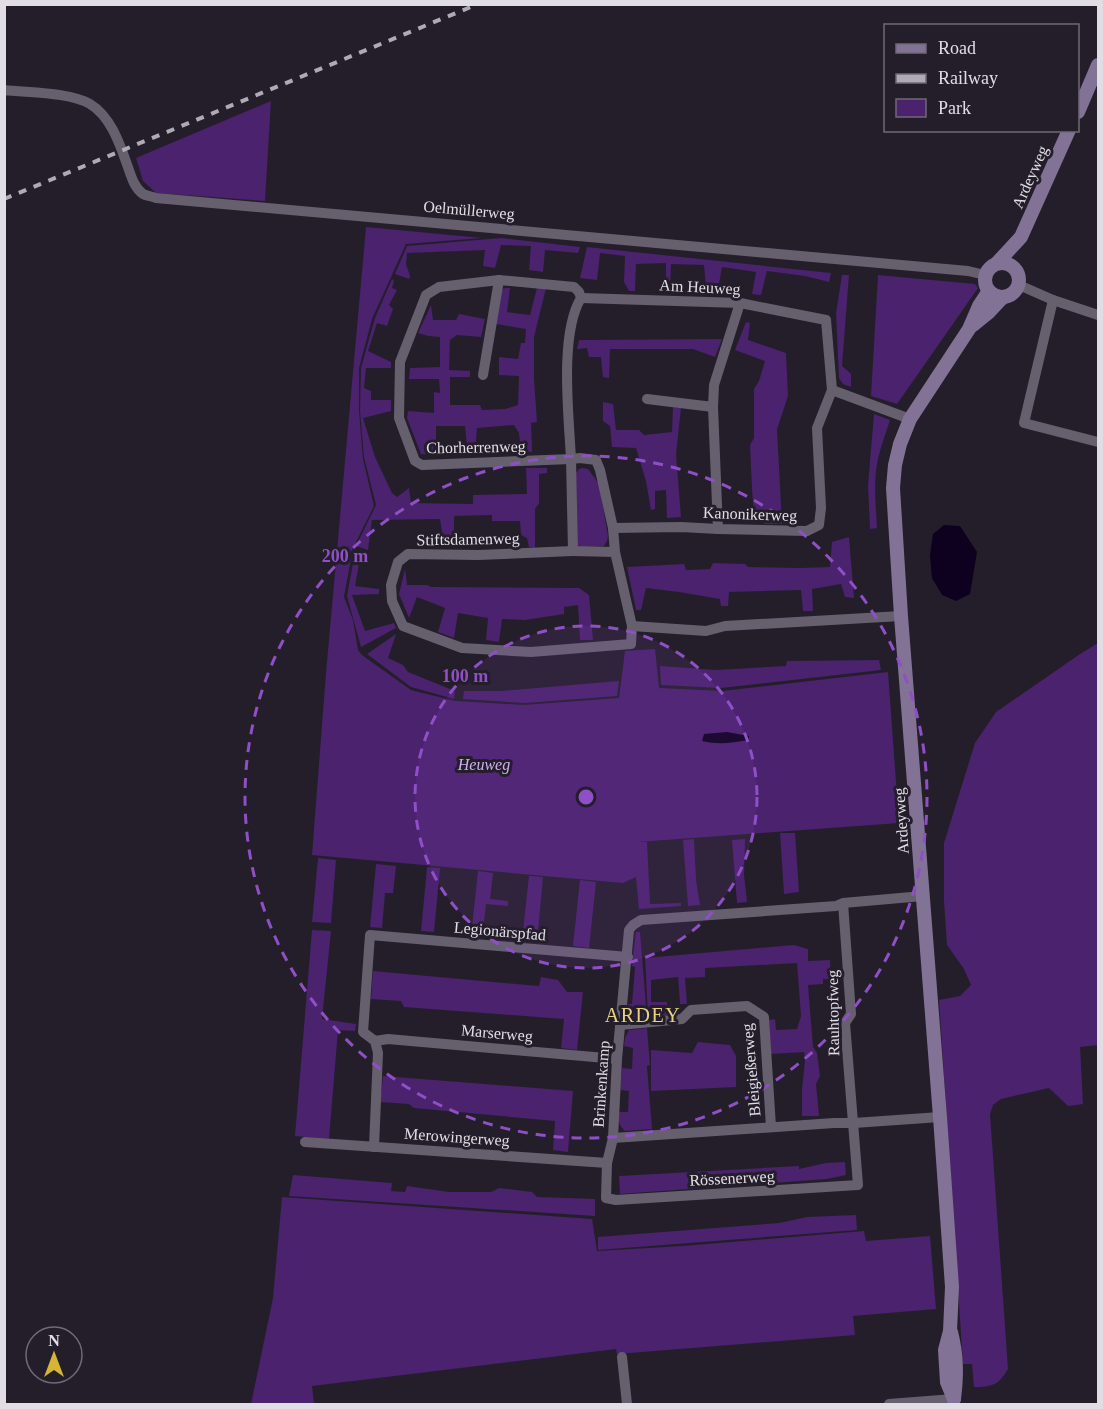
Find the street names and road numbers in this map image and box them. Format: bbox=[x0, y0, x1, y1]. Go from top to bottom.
street label: Ardeyweg bbox=[1009, 143, 1052, 211]
street label: Oelmüllerweg bbox=[423, 198, 515, 223]
street label: Am Heuweg bbox=[659, 276, 741, 299]
street label: Chorherrenweg bbox=[426, 438, 526, 457]
street label: Kanonikerweg bbox=[703, 504, 797, 525]
street label: Stiftsdamenweg bbox=[416, 530, 520, 549]
street label: Ardeyweg bbox=[890, 787, 913, 855]
street label: Legionärspfad bbox=[453, 919, 547, 944]
street label: Rauhtopfweg bbox=[824, 970, 843, 1056]
street label: Marserweg bbox=[460, 1021, 534, 1046]
street label: Bleigießerweg bbox=[738, 1023, 765, 1117]
street label: Brinkenkamp bbox=[589, 1040, 614, 1128]
street label: Merowingerweg bbox=[404, 1125, 510, 1150]
street label: Rössenerweg bbox=[689, 1167, 775, 1190]

